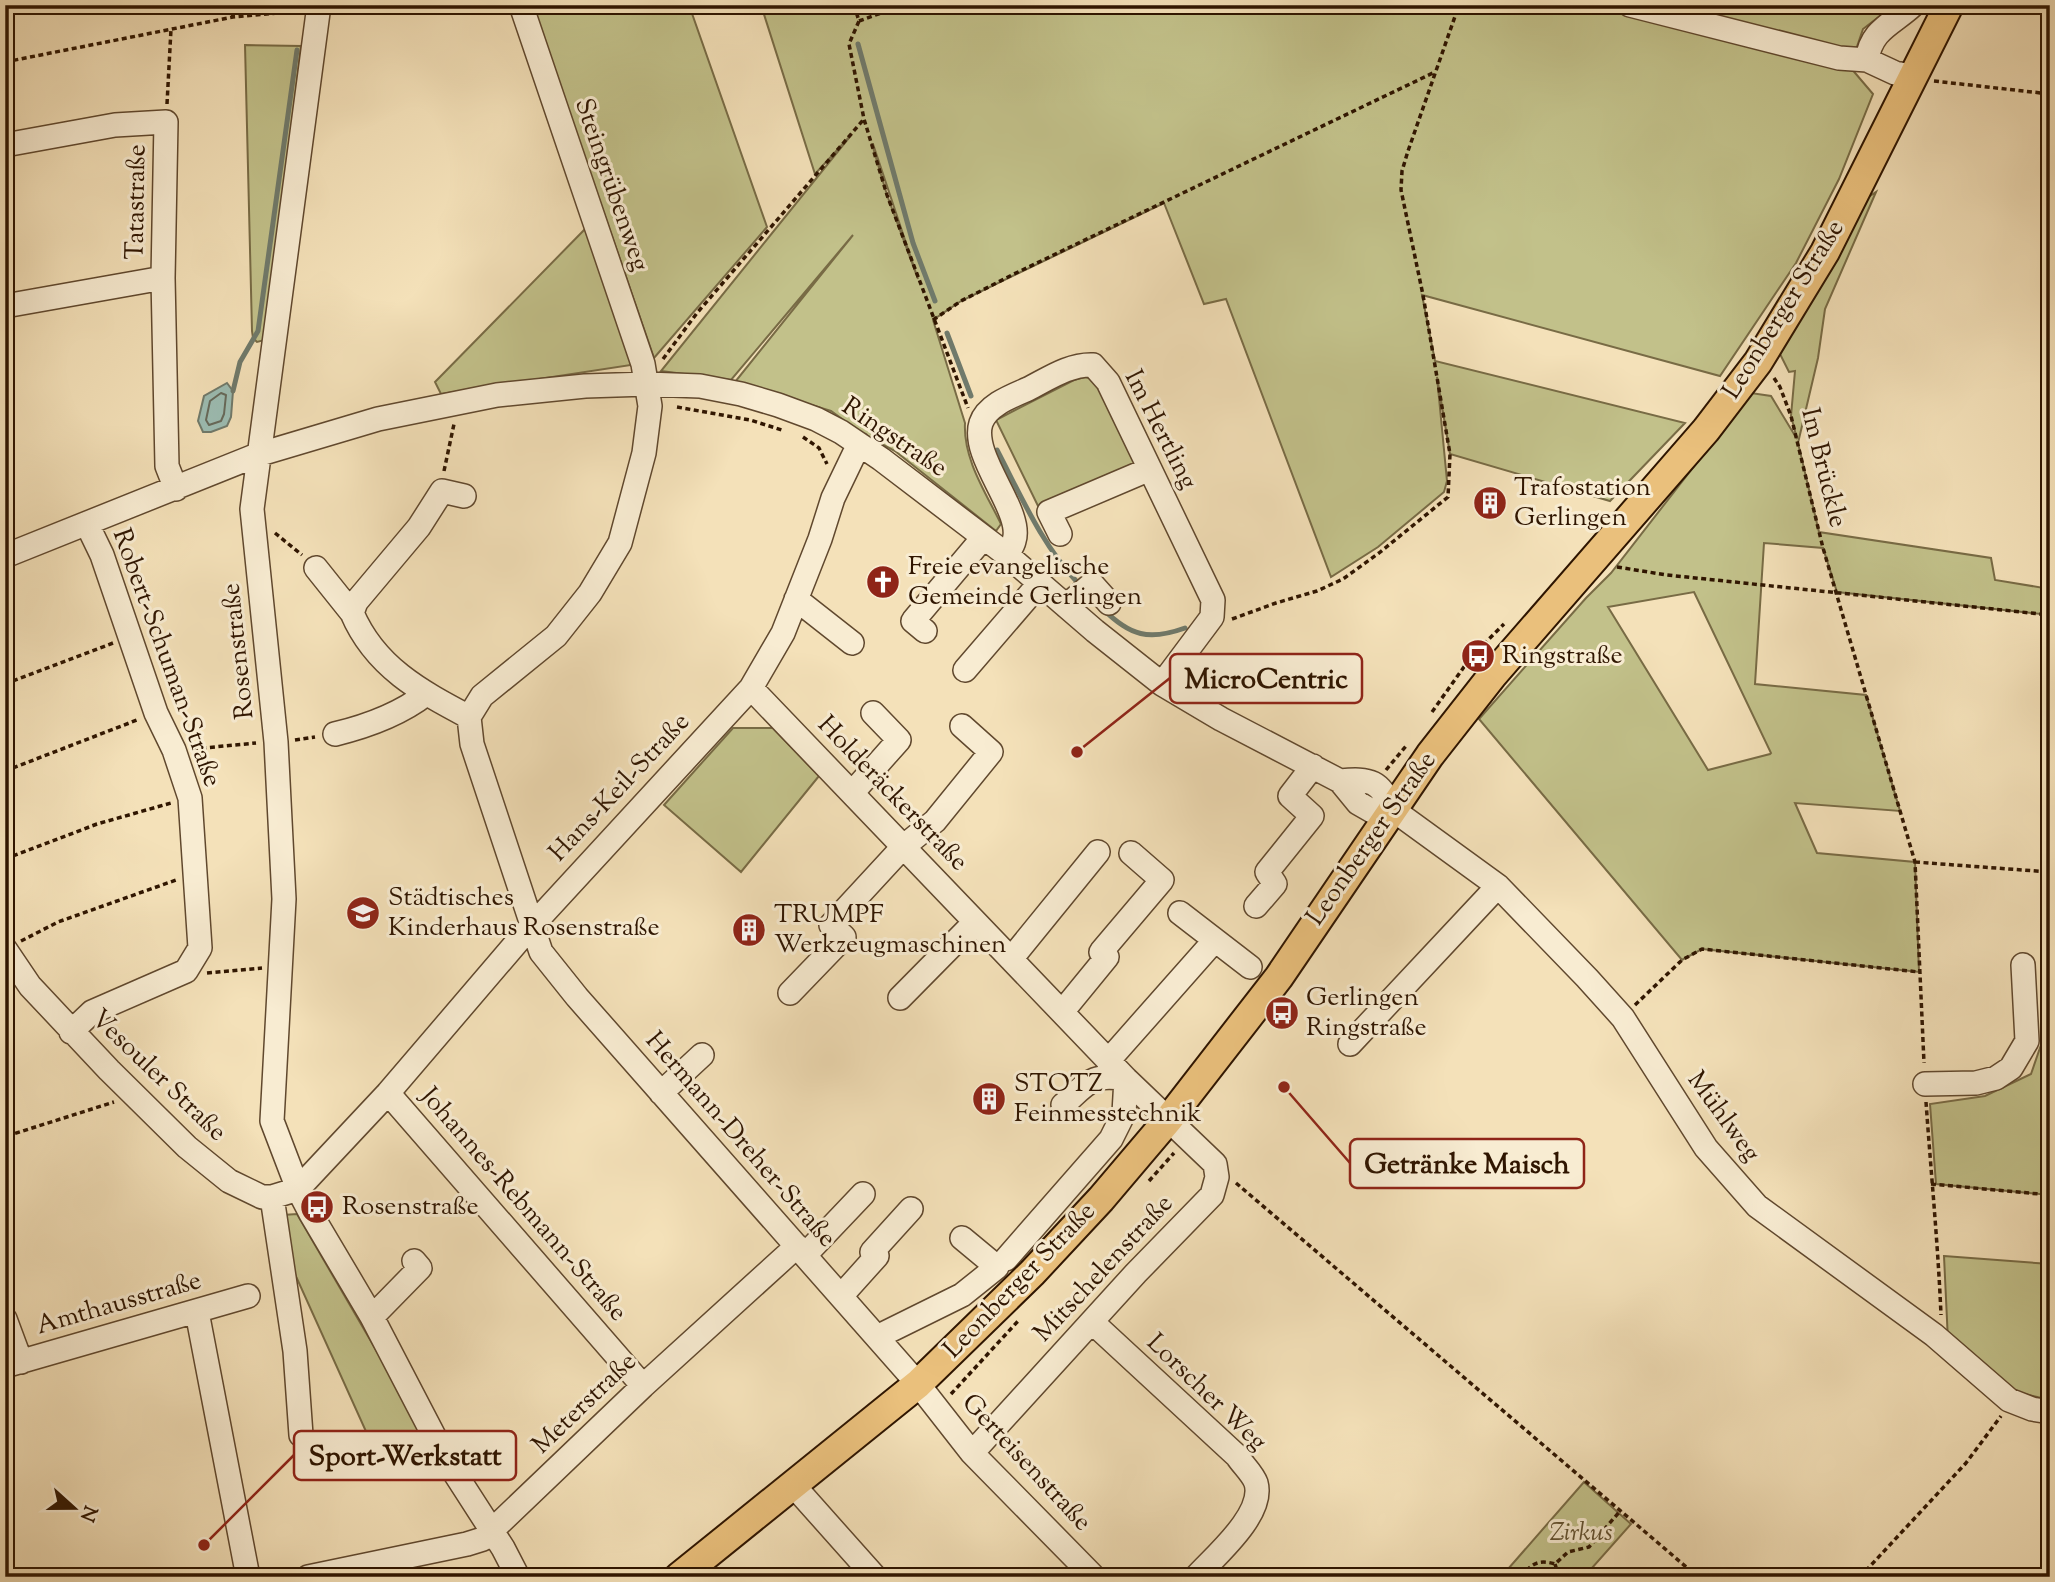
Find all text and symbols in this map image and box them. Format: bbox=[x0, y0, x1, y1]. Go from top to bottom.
street label: Steingrübenweg bbox=[564, 94, 658, 276]
street label: Tatastraße bbox=[117, 144, 157, 260]
street label: Leonberger Straße bbox=[1714, 213, 1854, 407]
street label: Im Hertling bbox=[1114, 364, 1206, 496]
street label: Ringstraße bbox=[834, 389, 954, 487]
street label: Im Brückle bbox=[1790, 405, 1856, 531]
place label: Trafostation Gerlingen bbox=[1514, 470, 1651, 537]
building icon: Trafostation Gerlingen bbox=[1471, 484, 1509, 522]
street label: Robert-Schuman-Straße bbox=[102, 524, 230, 792]
place label: Freie evangelische Gemeinde Gerlingen bbox=[908, 549, 1142, 616]
church icon: Freie evangelische Gemeinde Gerlingen bbox=[864, 563, 902, 601]
street label: Rosenstraße bbox=[213, 581, 265, 721]
bus stop icon: Ringstraße bbox=[1459, 637, 1497, 675]
place label: Ringstraße bbox=[1502, 638, 1623, 675]
callout: MicroCentric bbox=[1170, 654, 1362, 703]
text: MicroCentric bbox=[1184, 661, 1348, 701]
street label: Hans-Keil-Straße bbox=[541, 705, 699, 871]
street label: Holderäckerstraße bbox=[808, 708, 976, 880]
street label: Leonberger Straße bbox=[1298, 744, 1446, 934]
place label: Städtisches Kinderhaus Rosenstraße bbox=[388, 880, 660, 947]
school or university icon: Städtisches Kinderhaus Rosenstraße bbox=[344, 894, 382, 932]
place label: TRUMPF Werkzeugmaschinen bbox=[774, 897, 1006, 964]
building icon: TRUMPF Werkzeugmaschinen bbox=[730, 911, 768, 949]
place label: Gerlingen Ringstraße bbox=[1306, 980, 1427, 1047]
bus stop icon: Gerlingen Ringstraße bbox=[1263, 994, 1301, 1032]
street label: Vesouler Straße bbox=[82, 1001, 234, 1151]
street label: Hermann-Dreher-Straße bbox=[636, 1024, 844, 1256]
street label: Mühlweg bbox=[1677, 1064, 1769, 1170]
place label: STOTZ Feinmesstechnik bbox=[1014, 1066, 1202, 1133]
street label: Johannes-Rebmann-Straße bbox=[410, 1078, 635, 1330]
building icon: STOTZ Feinmesstechnik bbox=[970, 1080, 1008, 1118]
callout: Getränke Maisch bbox=[1350, 1139, 1584, 1188]
text: Getränke Maisch bbox=[1364, 1146, 1570, 1186]
street label: Mitschelenstraße bbox=[1026, 1187, 1182, 1351]
bus stop icon: Rosenstraße bbox=[298, 1188, 336, 1226]
place label: Rosenstraße bbox=[342, 1189, 479, 1226]
street label: Leonberger Straße bbox=[935, 1194, 1105, 1368]
street label: Amthausstraße bbox=[32, 1263, 206, 1345]
street label: Lorscher Weg bbox=[1137, 1326, 1275, 1460]
street label: Meterstraße bbox=[524, 1345, 646, 1463]
street label: Gerteisenstraße bbox=[952, 1386, 1100, 1540]
callout: Sport-Werkstatt bbox=[294, 1431, 516, 1480]
text: Sport-Werkstatt bbox=[308, 1438, 502, 1478]
north arrow bbox=[38, 1474, 108, 1544]
text: N bbox=[72, 1501, 103, 1525]
park label: Zirkus bbox=[1549, 1515, 1613, 1552]

